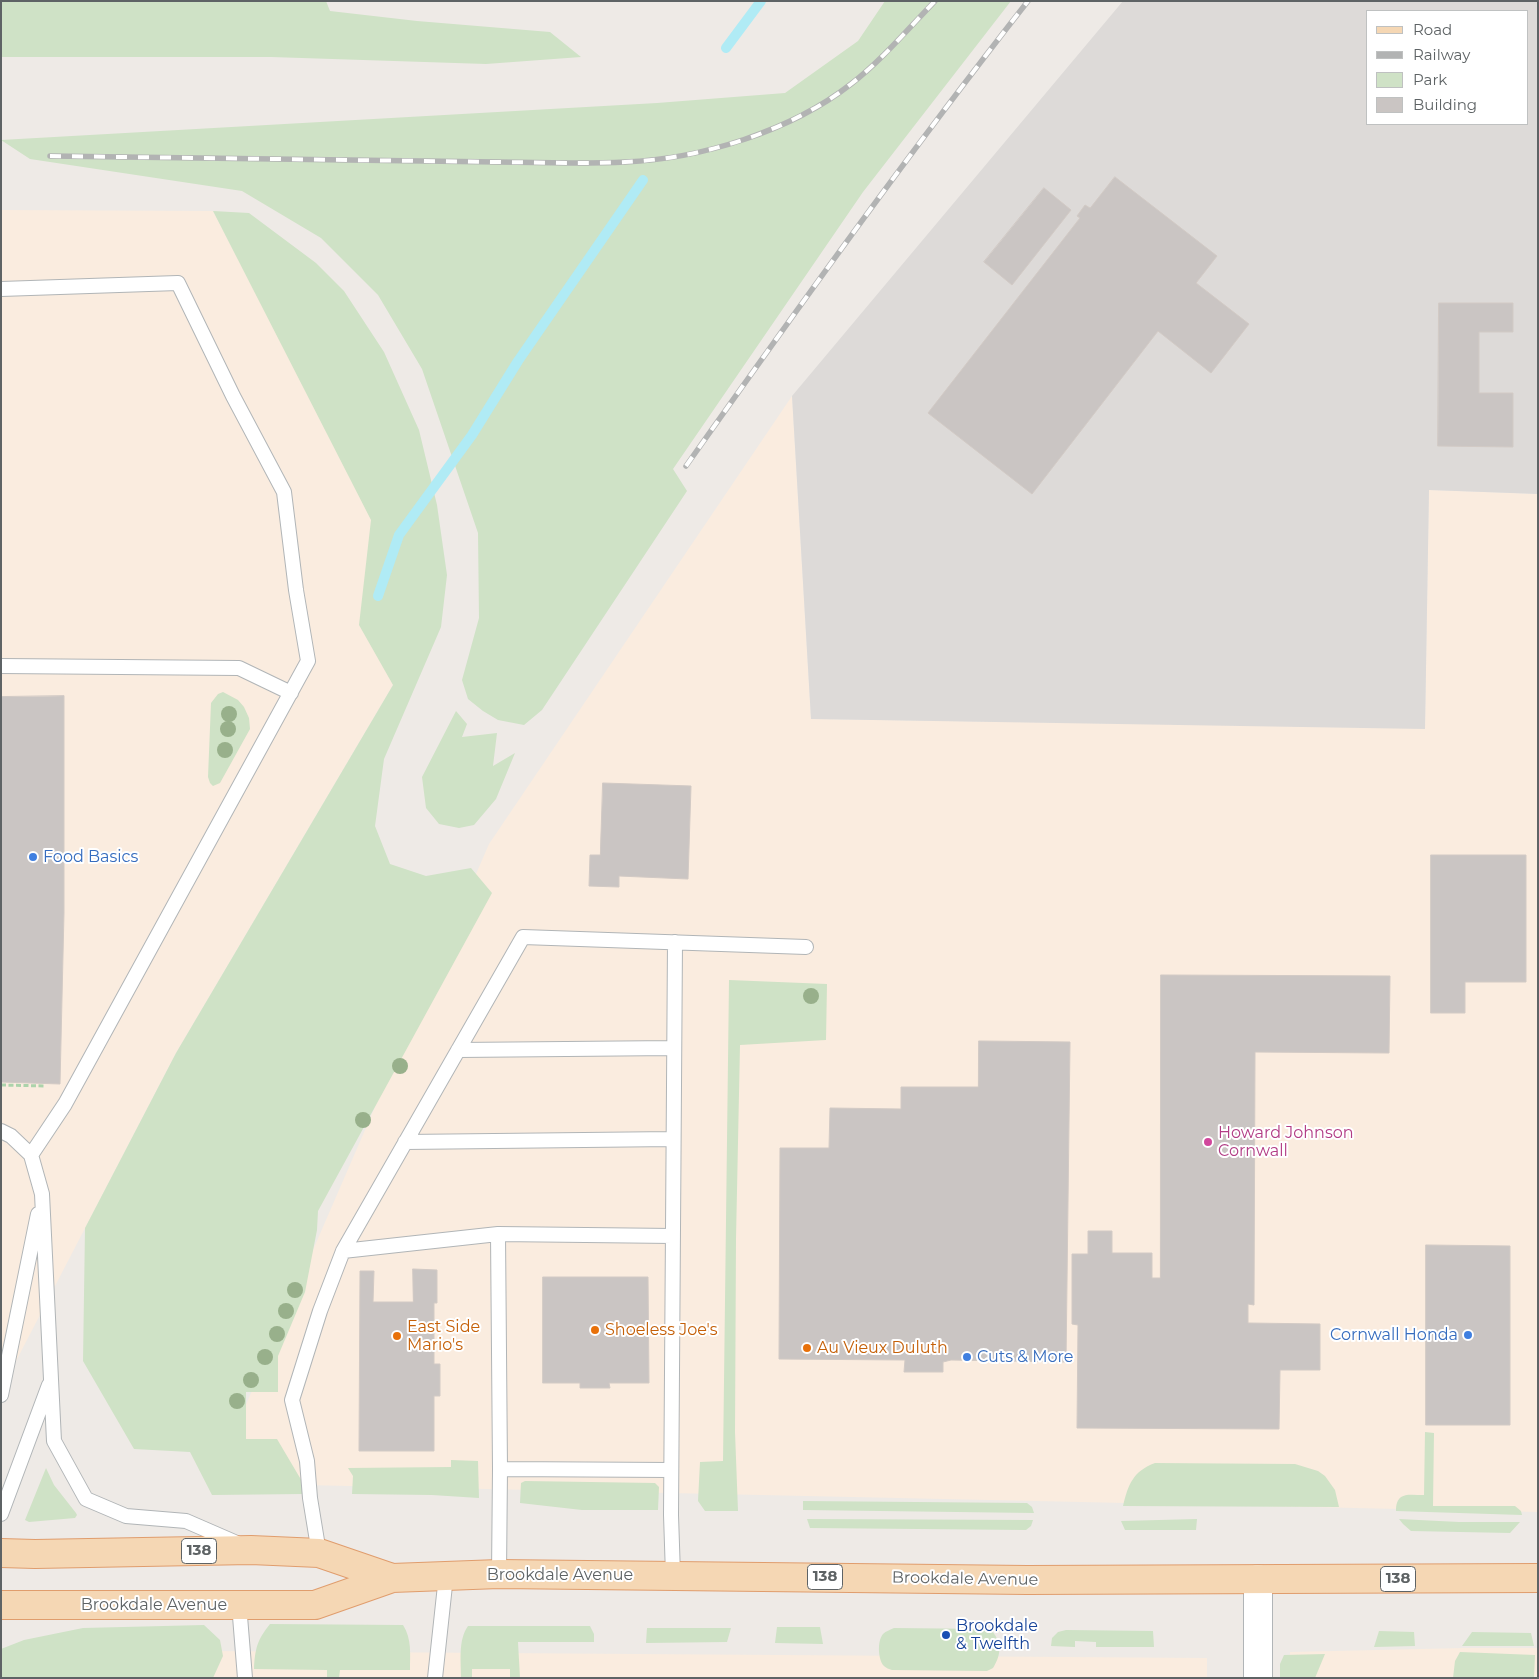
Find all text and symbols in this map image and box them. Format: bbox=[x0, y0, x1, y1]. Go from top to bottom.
legend bbox=[1366, 10, 1529, 125]
text: Road bbox=[1413, 20, 1452, 39]
text: Railway bbox=[1413, 45, 1470, 64]
text: Park bbox=[1413, 70, 1447, 89]
text: Building bbox=[1413, 95, 1477, 114]
place label: Food Basics bbox=[43, 847, 138, 867]
marker: Food Basics bbox=[27, 851, 39, 863]
place label: Howard Johnson Cornwall bbox=[1218, 1123, 1354, 1161]
marker: Howard Johnson Cornwall bbox=[1202, 1136, 1214, 1148]
place label: East Side Mario's bbox=[407, 1317, 480, 1355]
place label: Shoeless Joe's bbox=[605, 1320, 717, 1340]
marker: Shoeless Joe's bbox=[589, 1324, 601, 1336]
place label: Cornwall Honda bbox=[1330, 1325, 1458, 1345]
marker: Cornwall Honda bbox=[1462, 1329, 1474, 1341]
marker: East Side Mario's bbox=[391, 1330, 403, 1342]
place label: Au Vieux Duluth bbox=[817, 1338, 948, 1358]
marker: Au Vieux Duluth bbox=[801, 1342, 813, 1354]
place label: Cuts & More bbox=[977, 1347, 1073, 1367]
marker: Cuts & More bbox=[961, 1351, 973, 1363]
road number: 138 bbox=[182, 1538, 216, 1564]
road number: 138 bbox=[808, 1564, 842, 1590]
street label: Brookdale Avenue bbox=[487, 1565, 633, 1585]
road number: 138 bbox=[1380, 1566, 1416, 1592]
street label: Brookdale Avenue bbox=[892, 1568, 1038, 1590]
street label: Brookdale Avenue bbox=[81, 1595, 227, 1615]
place label: Brookdale & Twelfth bbox=[956, 1616, 1038, 1654]
marker: Brookdale & Twelfth bbox=[940, 1629, 952, 1641]

